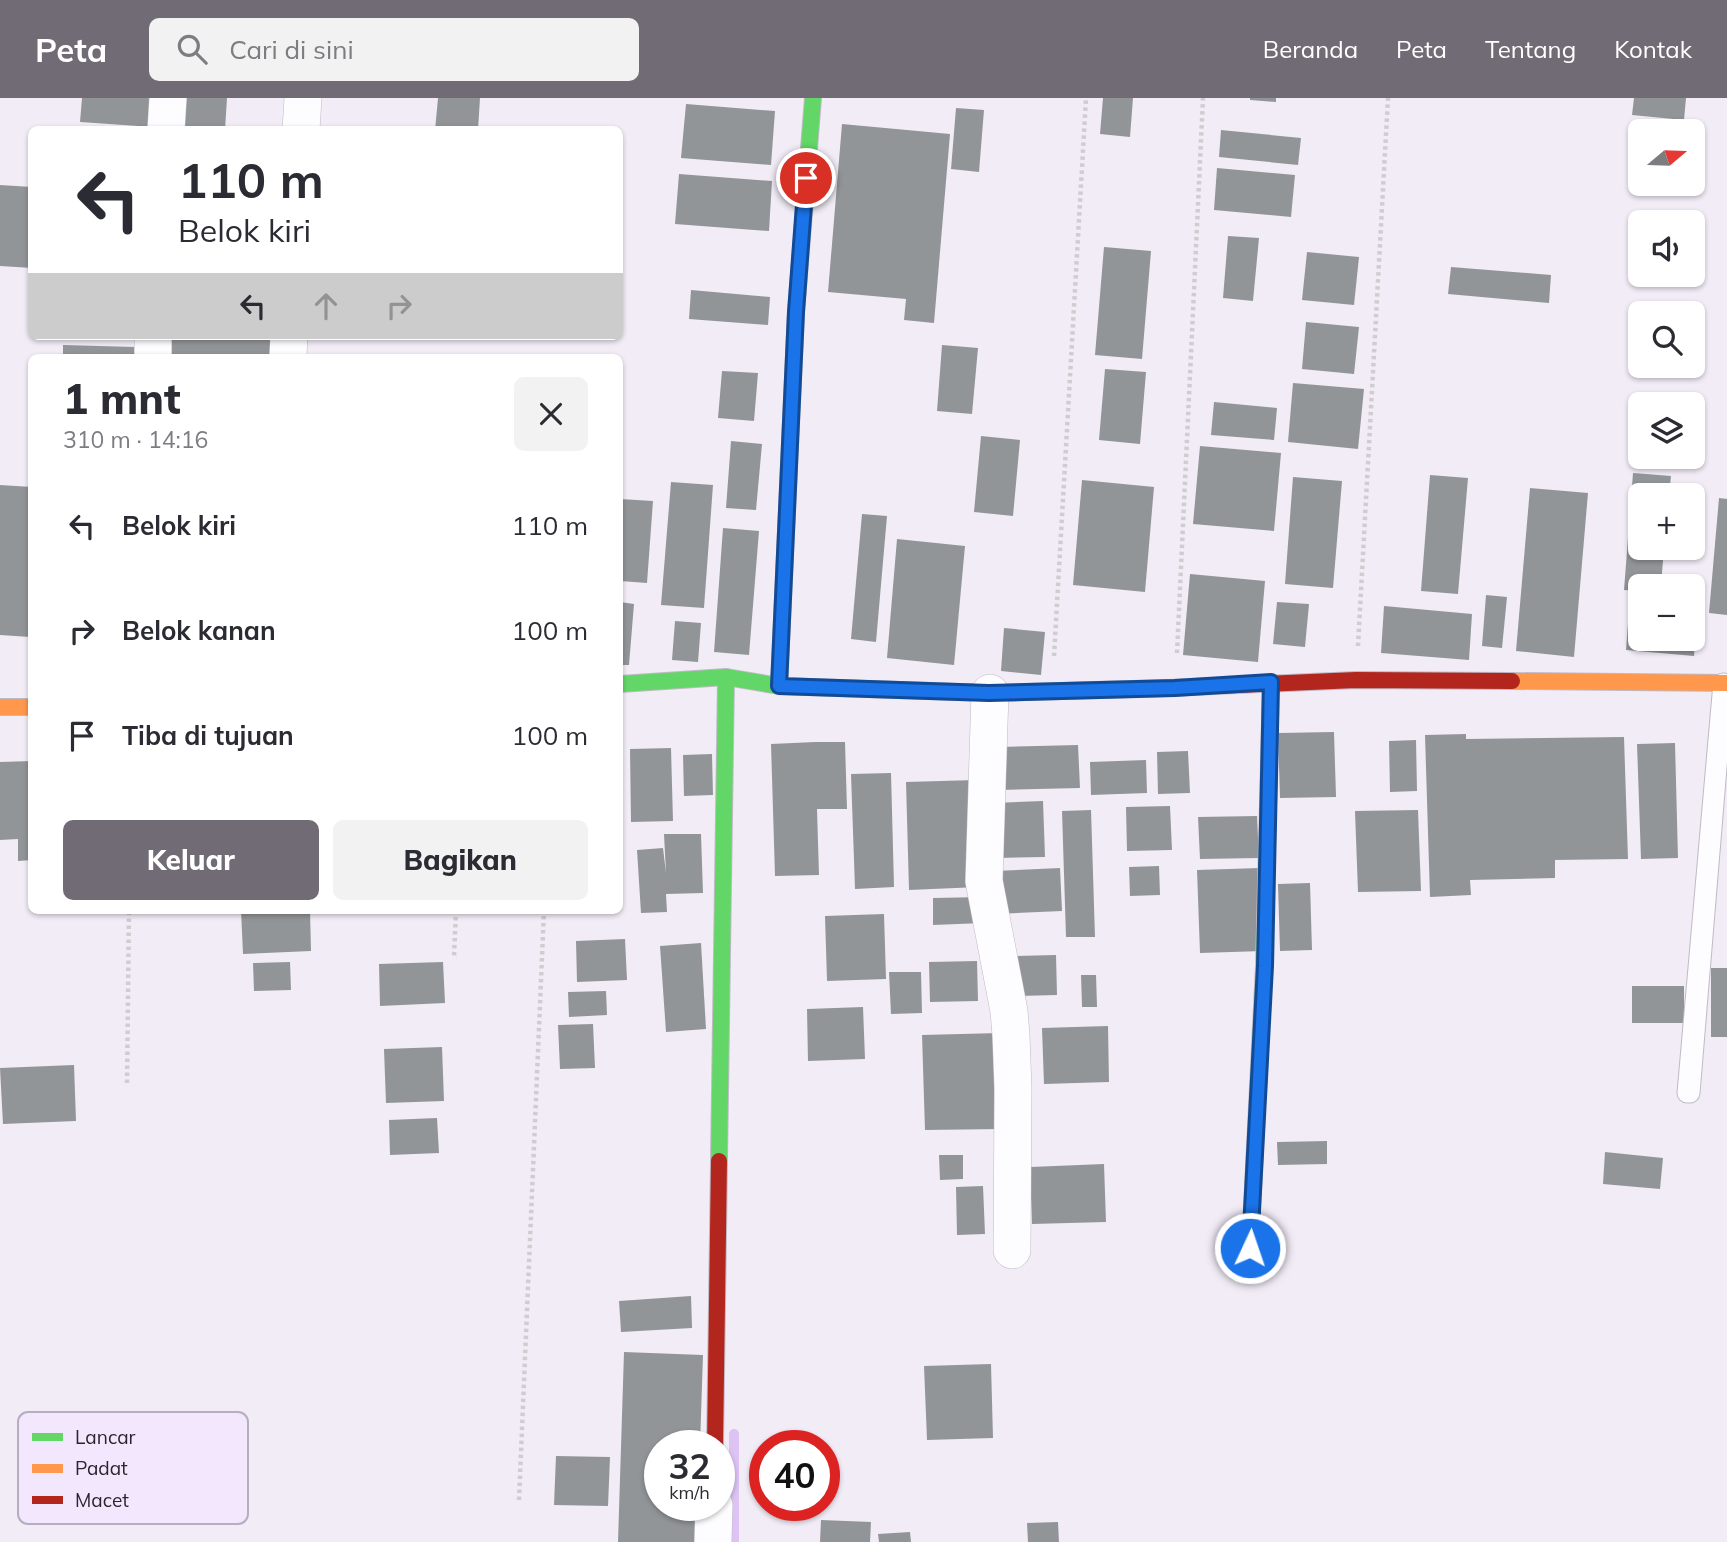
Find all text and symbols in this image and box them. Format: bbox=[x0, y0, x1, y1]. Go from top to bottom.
search box bbox=[149, 18, 639, 81]
text: Peta bbox=[35, 29, 107, 70]
icon: search bbox=[173, 30, 211, 68]
text: Cari di sini bbox=[229, 33, 354, 66]
text: Beranda bbox=[1263, 34, 1358, 64]
text: Peta bbox=[1396, 34, 1447, 64]
text: Tentang bbox=[1485, 34, 1576, 64]
text: Kontak bbox=[1614, 34, 1692, 64]
north arrow bbox=[1628, 119, 1704, 196]
map controls bbox=[1628, 119, 1705, 651]
pin bbox=[776, 148, 836, 208]
text: 110 m bbox=[178, 149, 324, 210]
icon: left bbox=[63, 154, 154, 245]
icon: arrive bbox=[787, 159, 825, 197]
text: Belok kiri bbox=[178, 210, 311, 250]
button: sound bbox=[1628, 210, 1705, 287]
icon: left bbox=[234, 287, 272, 325]
icon: ahead bbox=[307, 287, 345, 325]
icon: right bbox=[380, 287, 418, 325]
button: search bbox=[1628, 301, 1705, 378]
text: 1 mnt bbox=[63, 372, 181, 425]
button: close bbox=[514, 377, 588, 451]
button: layers bbox=[1628, 392, 1705, 469]
text: 310 m · 14:16 bbox=[63, 425, 208, 454]
button: + bbox=[1628, 483, 1705, 560]
icon: left bbox=[63, 507, 101, 545]
text: Belok kiri bbox=[122, 509, 236, 542]
text: 110 m bbox=[512, 509, 588, 542]
button: − bbox=[1628, 574, 1705, 651]
icon: right bbox=[63, 612, 101, 650]
text: Belok kanan bbox=[122, 614, 276, 647]
text: 100 m bbox=[512, 614, 588, 647]
icon: arrive bbox=[63, 717, 101, 755]
text: Tiba di tujuan bbox=[122, 719, 294, 752]
text: 100 m bbox=[512, 719, 588, 752]
button: Keluar bbox=[63, 820, 319, 900]
button: Bagikan bbox=[333, 820, 588, 900]
position arrow bbox=[1213, 1211, 1287, 1285]
legend bbox=[18, 1412, 248, 1524]
text: Lancar bbox=[75, 1425, 136, 1449]
speed limit sign: 40 bbox=[749, 1430, 840, 1521]
text: 32 bbox=[668, 1444, 711, 1488]
text: Padat bbox=[75, 1456, 128, 1480]
text: km/h bbox=[669, 1481, 710, 1504]
text: Macet bbox=[75, 1488, 129, 1512]

